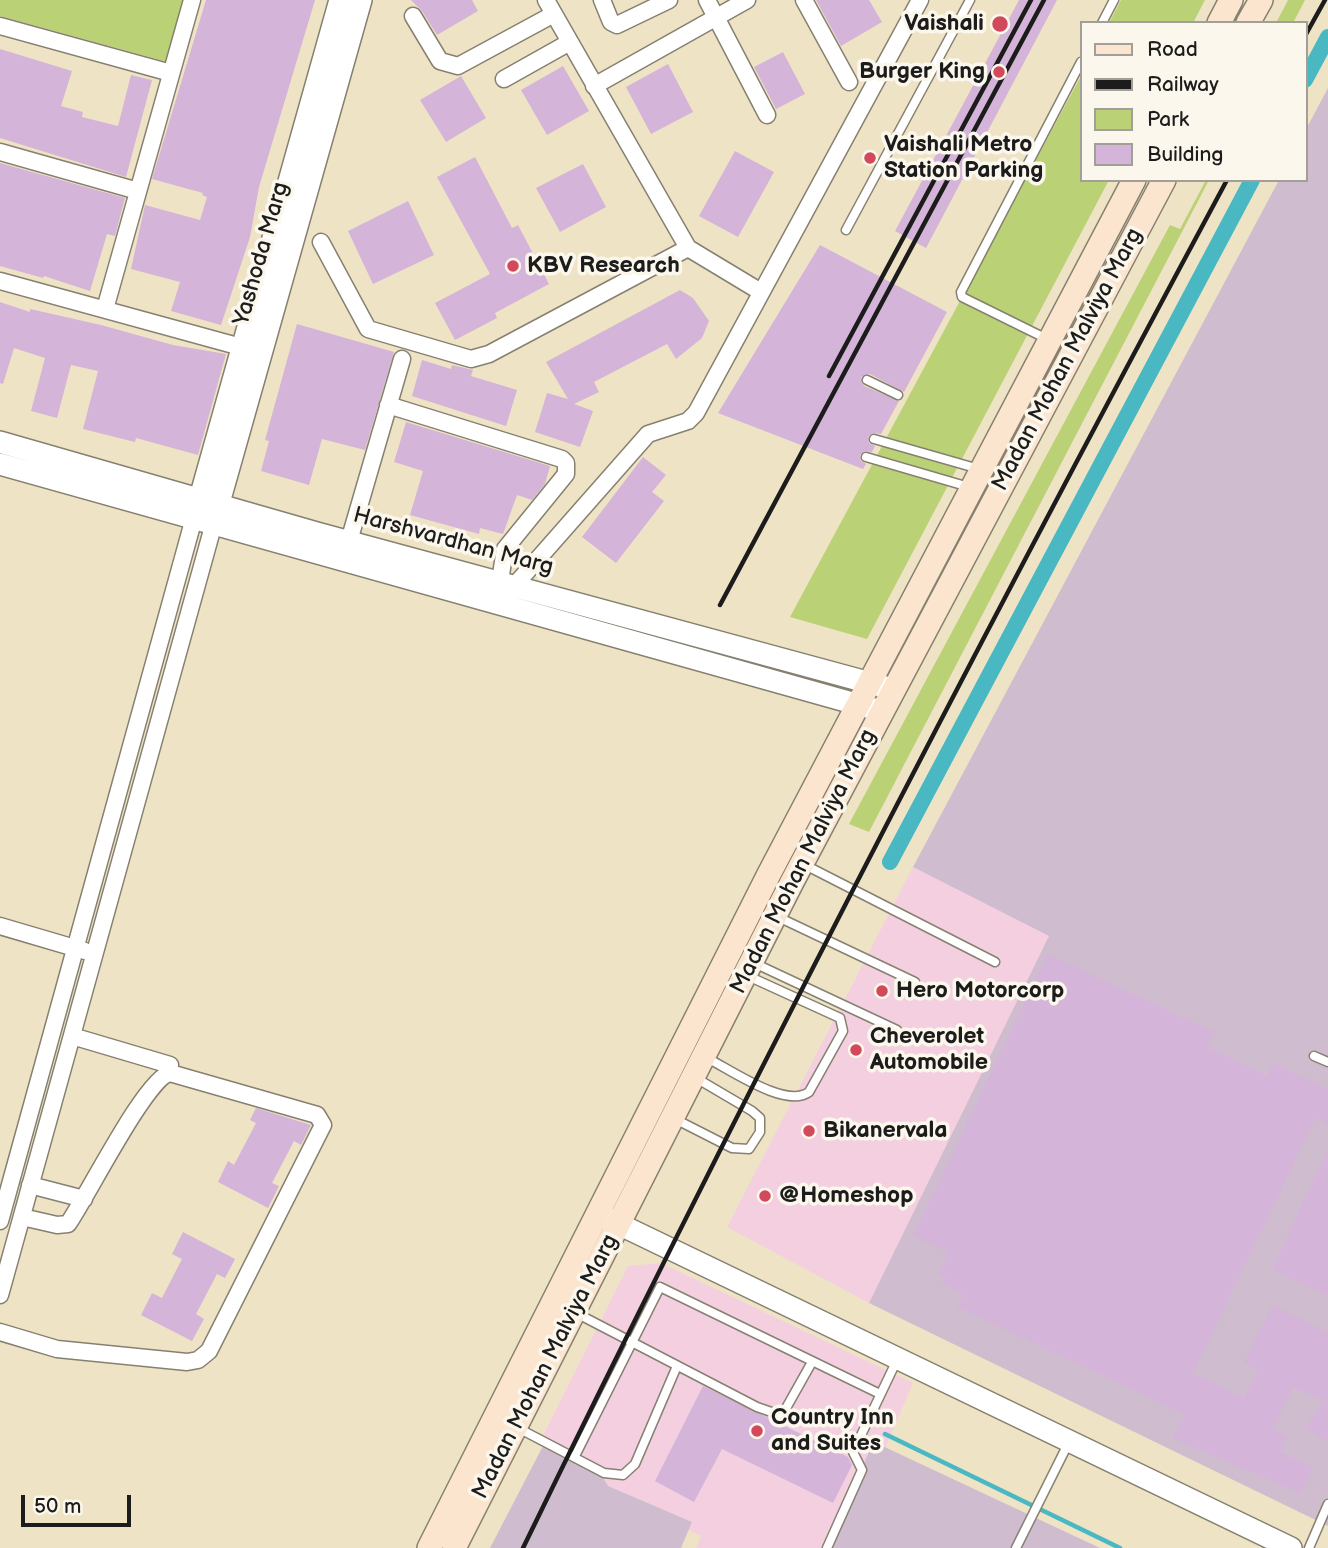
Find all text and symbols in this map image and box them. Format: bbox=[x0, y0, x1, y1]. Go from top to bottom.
place label: Vaishali bbox=[904, 10, 984, 38]
marker: Vaishali bbox=[990, 14, 1010, 34]
legend bbox=[1080, 21, 1307, 182]
text: Road bbox=[1147, 37, 1198, 62]
place label: Burger King bbox=[859, 58, 985, 86]
marker: Burger King bbox=[991, 64, 1007, 80]
text: Railway bbox=[1147, 72, 1219, 97]
text: Park bbox=[1147, 107, 1189, 132]
place label: Vaishali Metro Station Parking bbox=[884, 131, 1043, 185]
text: Building bbox=[1147, 142, 1223, 167]
marker: Vaishali Metro Station Parking bbox=[862, 150, 878, 166]
street label: Yashoda Marg bbox=[228, 179, 296, 329]
street label: Madan Mohan Malviya Marg bbox=[987, 224, 1149, 496]
place label: KBV Research bbox=[527, 252, 680, 280]
marker: KBV Research bbox=[505, 258, 521, 274]
street label: Harshvardhan Marg bbox=[350, 502, 556, 582]
street label: Madan Mohan Malviya Marg bbox=[725, 725, 883, 999]
place label: Hero Motorcorp bbox=[896, 977, 1064, 1005]
marker: Hero Motorcorp bbox=[874, 983, 890, 999]
place label: Cheverolet Automobile bbox=[870, 1023, 988, 1077]
marker: Cheverolet Automobile bbox=[848, 1042, 864, 1058]
place label: Bikanervala bbox=[823, 1117, 948, 1145]
marker: Bikanervala bbox=[801, 1123, 817, 1139]
place label: @Homeshop bbox=[779, 1182, 913, 1210]
marker: @Homeshop bbox=[757, 1188, 773, 1204]
street label: Madan Mohan Malviya Marg bbox=[467, 1230, 625, 1504]
place label: Country Inn and Suites bbox=[771, 1404, 894, 1458]
marker: Country Inn and Suites bbox=[749, 1423, 765, 1439]
scale bar bbox=[24, 1482, 135, 1526]
text: 50 m bbox=[34, 1494, 81, 1519]

